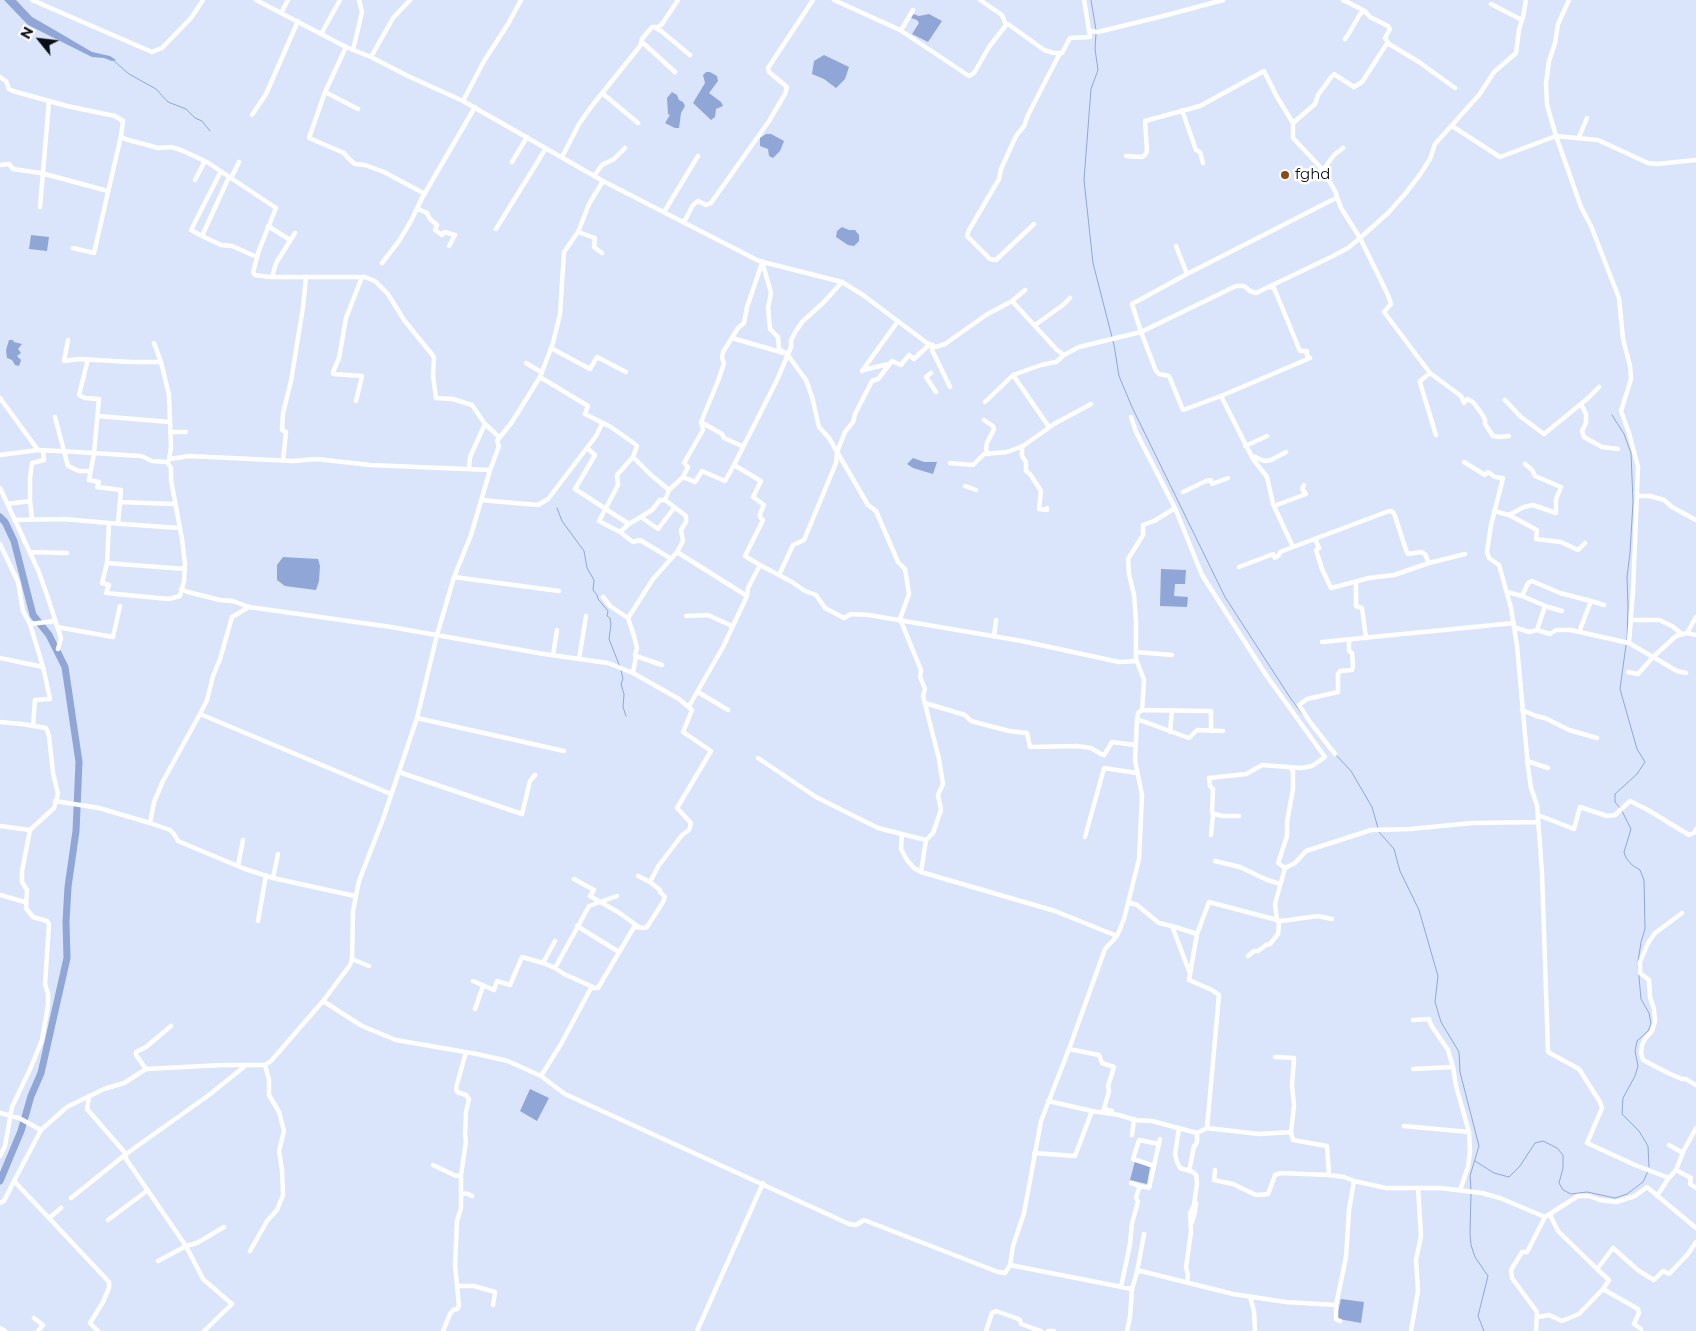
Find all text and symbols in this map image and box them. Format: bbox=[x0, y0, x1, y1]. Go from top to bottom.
north arrow bbox=[15, 15, 65, 65]
text: N bbox=[16, 23, 37, 42]
place label: fghd bbox=[1295, 166, 1331, 184]
marker: fghd bbox=[1279, 169, 1291, 181]

